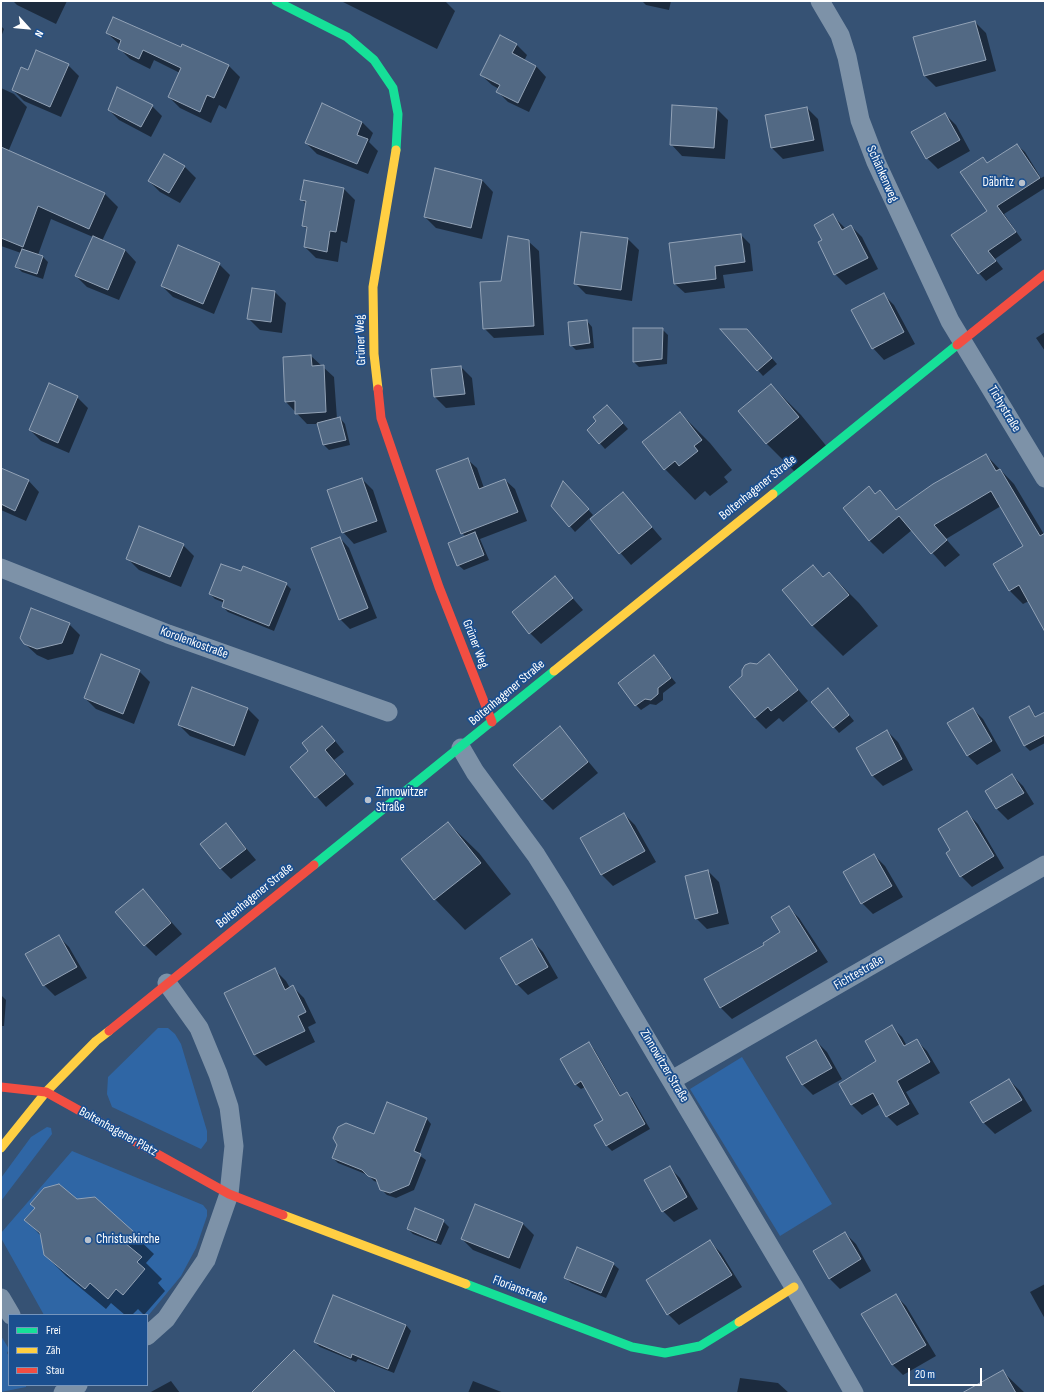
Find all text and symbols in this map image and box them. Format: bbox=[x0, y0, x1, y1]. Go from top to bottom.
north arrow bbox=[8, 8, 48, 48]
text: N bbox=[32, 28, 46, 39]
street label: Schänkenweg bbox=[863, 143, 901, 205]
place label: Däbritz bbox=[982, 175, 1014, 191]
marker: Däbritz bbox=[1017, 178, 1027, 188]
street label: Grüner Weg bbox=[352, 314, 370, 366]
street label: Tichystraße bbox=[984, 383, 1024, 435]
street label: Boltenhagener Straße bbox=[716, 452, 800, 524]
street label: Grüner Weg bbox=[459, 617, 491, 671]
street label: Korolenkostraße bbox=[158, 623, 230, 663]
street label: Boltenhagener Straße bbox=[466, 657, 548, 729]
place label: Zinnowitzer Straße bbox=[376, 785, 427, 816]
marker: Zinnowitzer Straße bbox=[363, 795, 373, 805]
street label: Boltenhagener Straße bbox=[213, 860, 297, 932]
street label: Fichtestraße bbox=[831, 952, 887, 994]
street label: Zinnowitzer Straße bbox=[636, 1027, 692, 1105]
street label: Boltenhagener Platz bbox=[76, 1104, 160, 1160]
place label: Christuskirche bbox=[96, 1232, 160, 1248]
marker: Christuskirche bbox=[83, 1235, 93, 1245]
street label: Florianstraße bbox=[490, 1272, 550, 1308]
legend bbox=[8, 1314, 148, 1386]
text: Frei bbox=[46, 1323, 61, 1338]
text: Zäh bbox=[46, 1343, 61, 1358]
scale bar bbox=[910, 1360, 984, 1386]
text: Stau bbox=[46, 1363, 64, 1378]
text: 20 m bbox=[915, 1367, 935, 1382]

